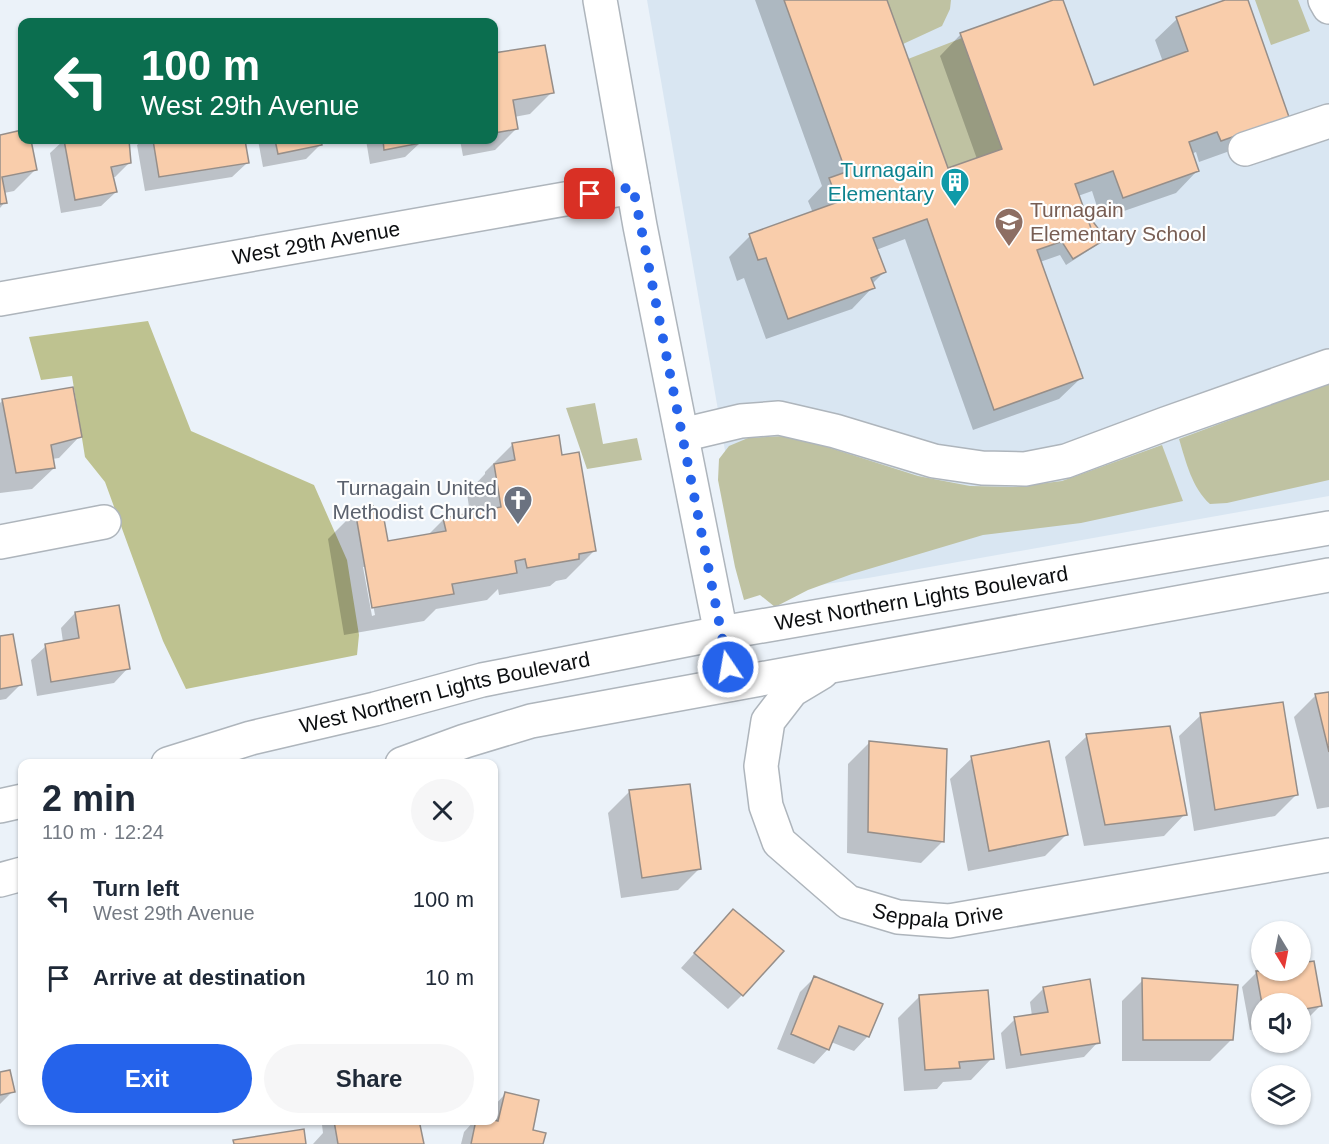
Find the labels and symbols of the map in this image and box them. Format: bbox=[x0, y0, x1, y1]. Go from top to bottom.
place label: Turnagain Elementary bbox=[828, 158, 934, 205]
building icon: Turnagain Elementary bbox=[939, 166, 971, 208]
pin bbox=[564, 168, 615, 219]
place label: Turnagain Elementary School bbox=[1030, 198, 1206, 245]
school or university icon: Turnagain Elementary School bbox=[993, 206, 1025, 248]
street label: West 29th Avenue bbox=[230, 216, 402, 269]
place label: Turnagain United Methodist Church bbox=[332, 476, 497, 523]
church icon: Turnagain United Methodist Church bbox=[502, 484, 534, 526]
street label: West Northern Lights Boulevard bbox=[773, 561, 1070, 635]
position arrow bbox=[696, 635, 760, 699]
street label: West Northern Lights Boulevard bbox=[297, 647, 592, 737]
street label: Seppala Drive bbox=[870, 898, 1005, 932]
north arrow bbox=[1251, 921, 1311, 981]

